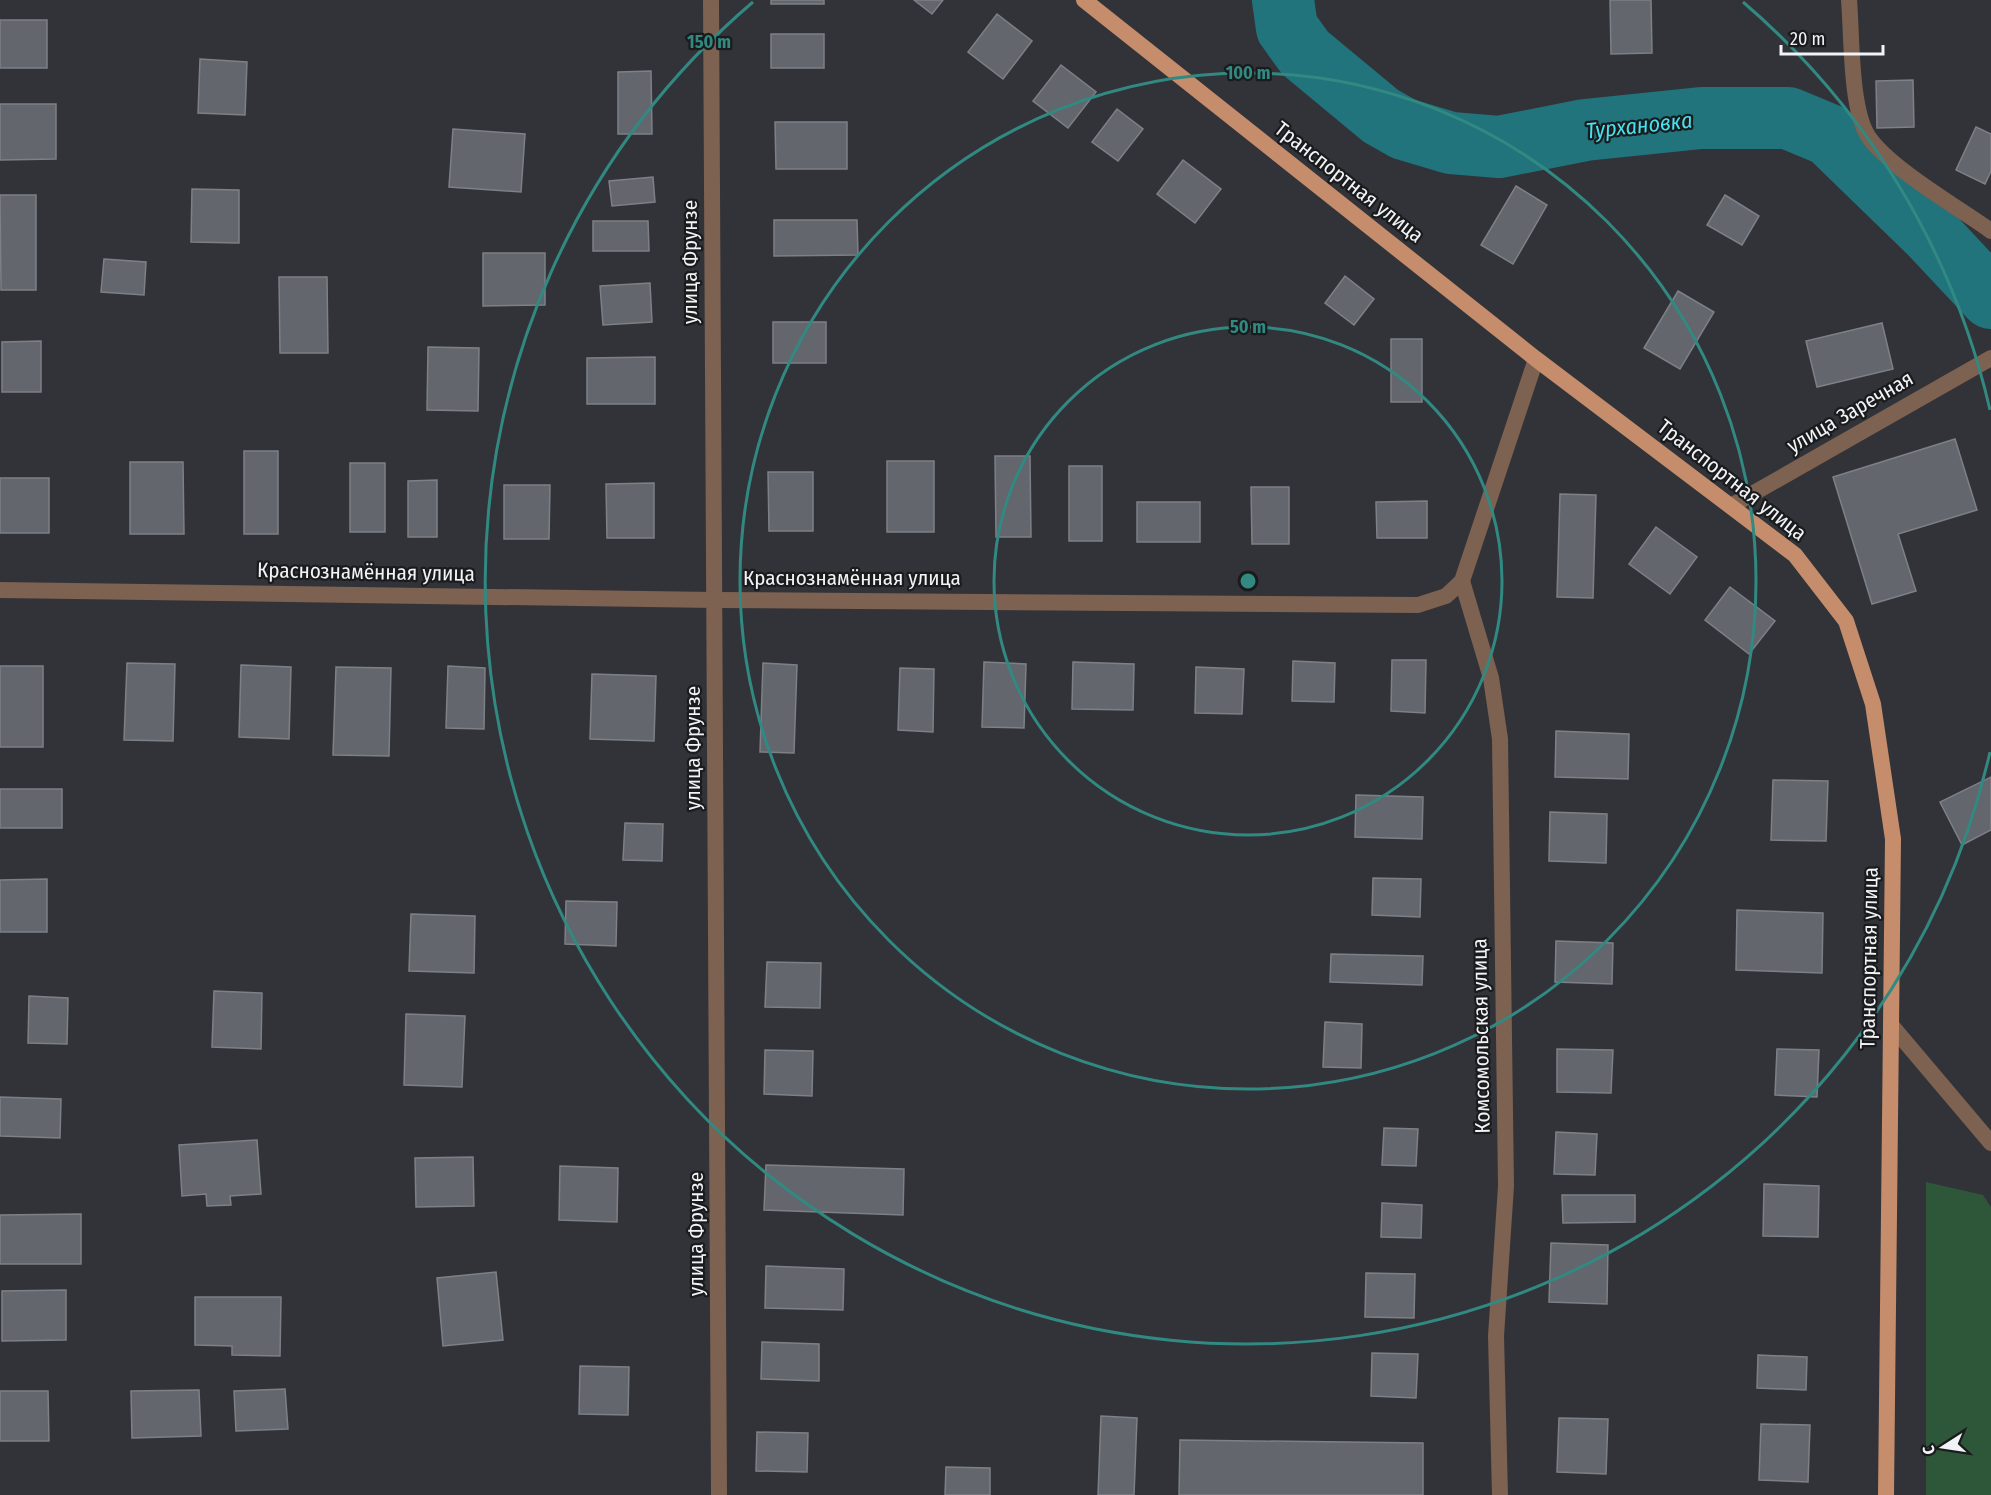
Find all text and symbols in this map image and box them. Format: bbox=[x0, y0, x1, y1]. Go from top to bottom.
scale bar bbox=[1781, 18, 1883, 56]
text: 20 m bbox=[1790, 28, 1825, 50]
text: 150 m bbox=[687, 31, 731, 53]
text: 100 m bbox=[1226, 62, 1270, 84]
water label: Турхановка bbox=[1584, 106, 1694, 145]
street label: Транспортная улица bbox=[1269, 116, 1429, 248]
street label: улица Фрунзе bbox=[677, 200, 703, 324]
text: 50 m bbox=[1230, 316, 1266, 338]
street label: улица Заречная bbox=[1782, 365, 1918, 459]
street label: Транспортная улица bbox=[1652, 414, 1812, 546]
street label: Краснознамённая улица bbox=[257, 557, 475, 587]
street label: Краснознамённая улица bbox=[743, 565, 961, 591]
centre of rings bbox=[1238, 571, 1258, 591]
street label: улица Фрунзе bbox=[680, 686, 706, 810]
street label: Транспортная улица bbox=[1854, 867, 1884, 1049]
street label: Комсомольская улица bbox=[1466, 938, 1496, 1134]
street label: улица Фрунзе bbox=[683, 1172, 709, 1296]
north arrow bbox=[1913, 1417, 1973, 1477]
text: С bbox=[1919, 1443, 1939, 1456]

